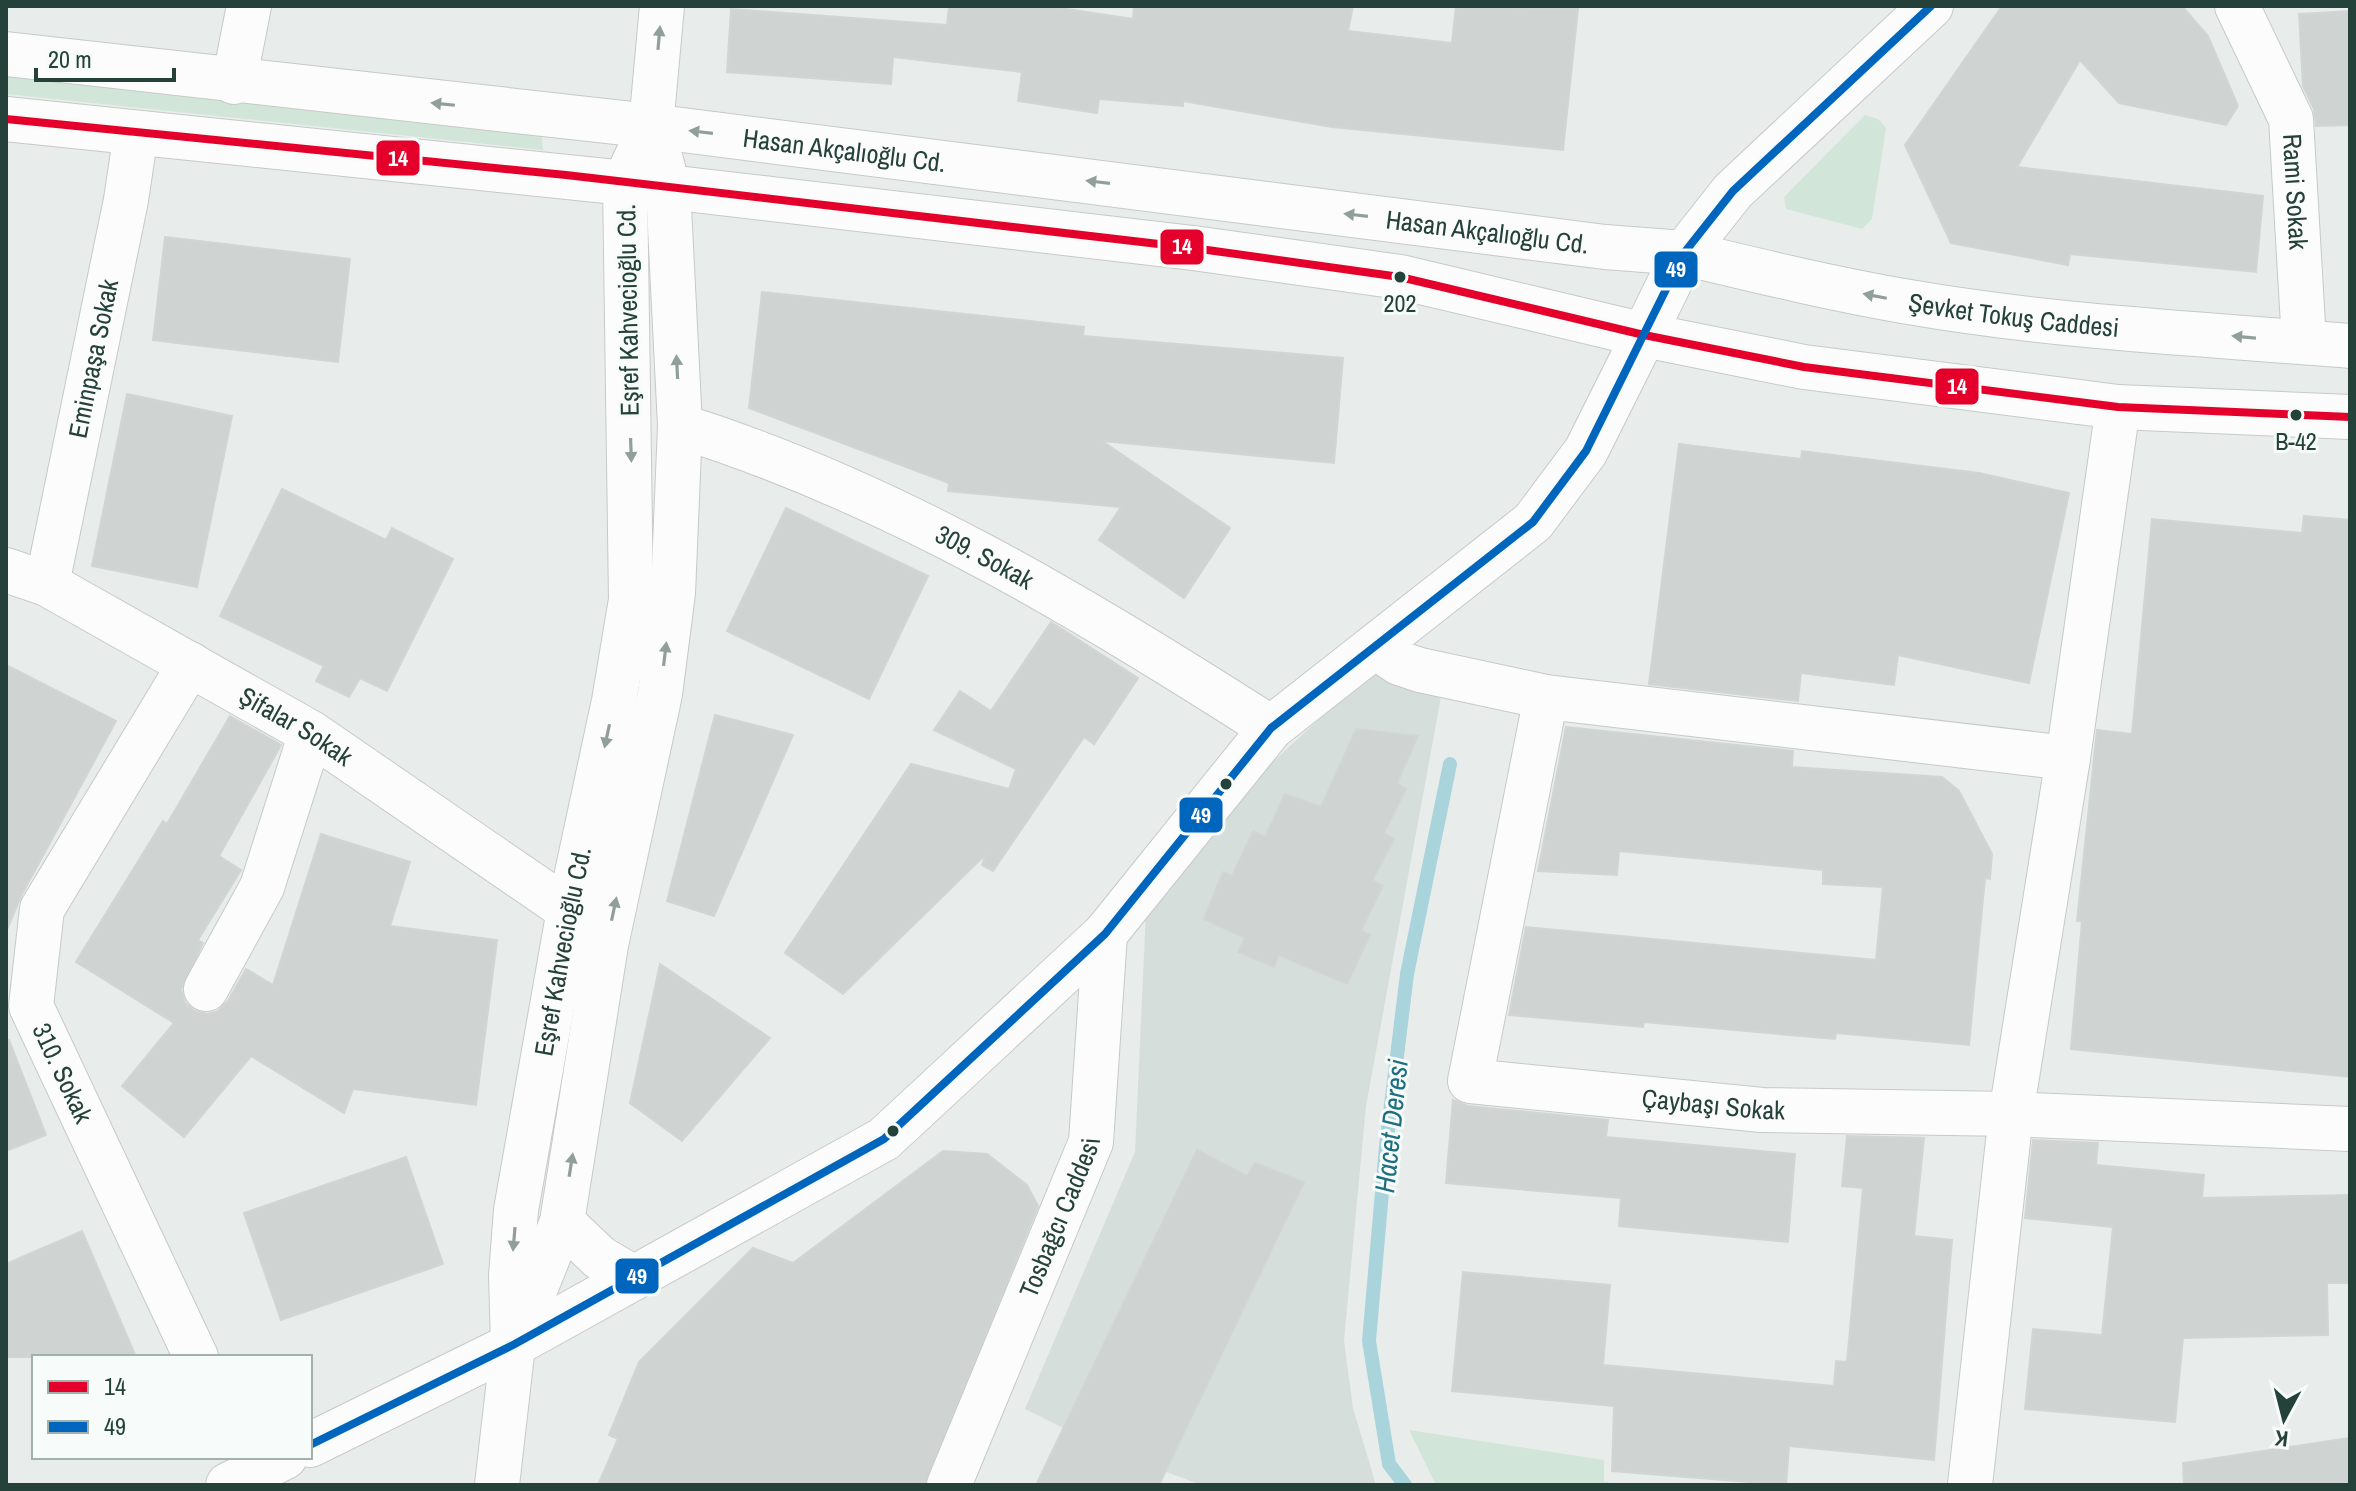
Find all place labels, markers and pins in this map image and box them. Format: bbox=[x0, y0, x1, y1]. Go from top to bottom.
marker: 202 bbox=[1392, 269, 1408, 285]
place label: 202 bbox=[1384, 287, 1416, 319]
marker: B-42 bbox=[2288, 407, 2304, 423]
place label: B-42 bbox=[2275, 425, 2317, 457]
unlabelled marker bbox=[1218, 776, 1234, 792]
unlabelled marker bbox=[885, 1123, 901, 1139]

